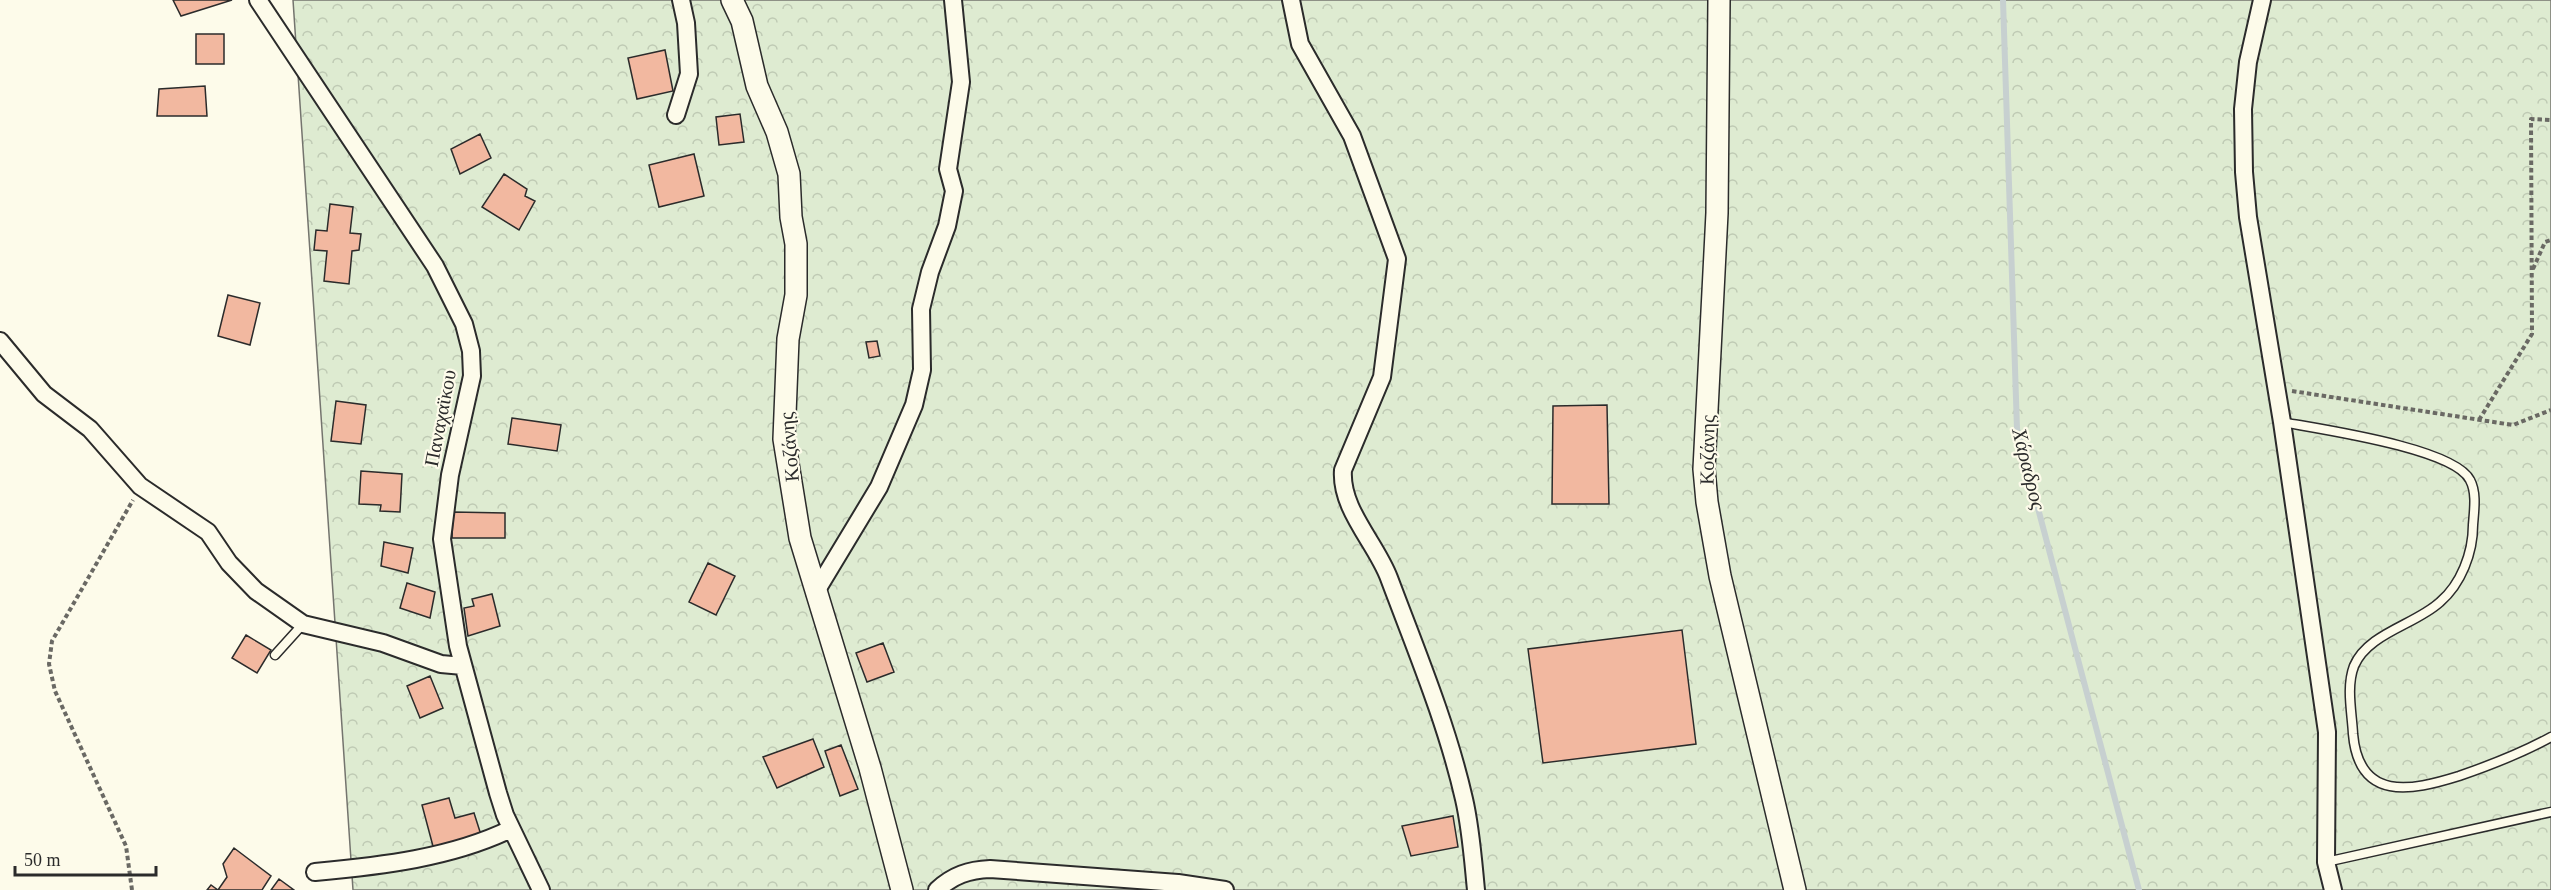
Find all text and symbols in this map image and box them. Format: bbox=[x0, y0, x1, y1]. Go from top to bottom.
street label: Παναχαϊκου bbox=[420, 368, 461, 469]
street label: Κοζάνης bbox=[775, 411, 804, 483]
street label: Κοζάνης bbox=[1695, 415, 1720, 485]
water label: Χάραδρος bbox=[2007, 424, 2051, 513]
scale bar bbox=[15, 839, 156, 877]
text: 50 m bbox=[24, 850, 61, 870]

